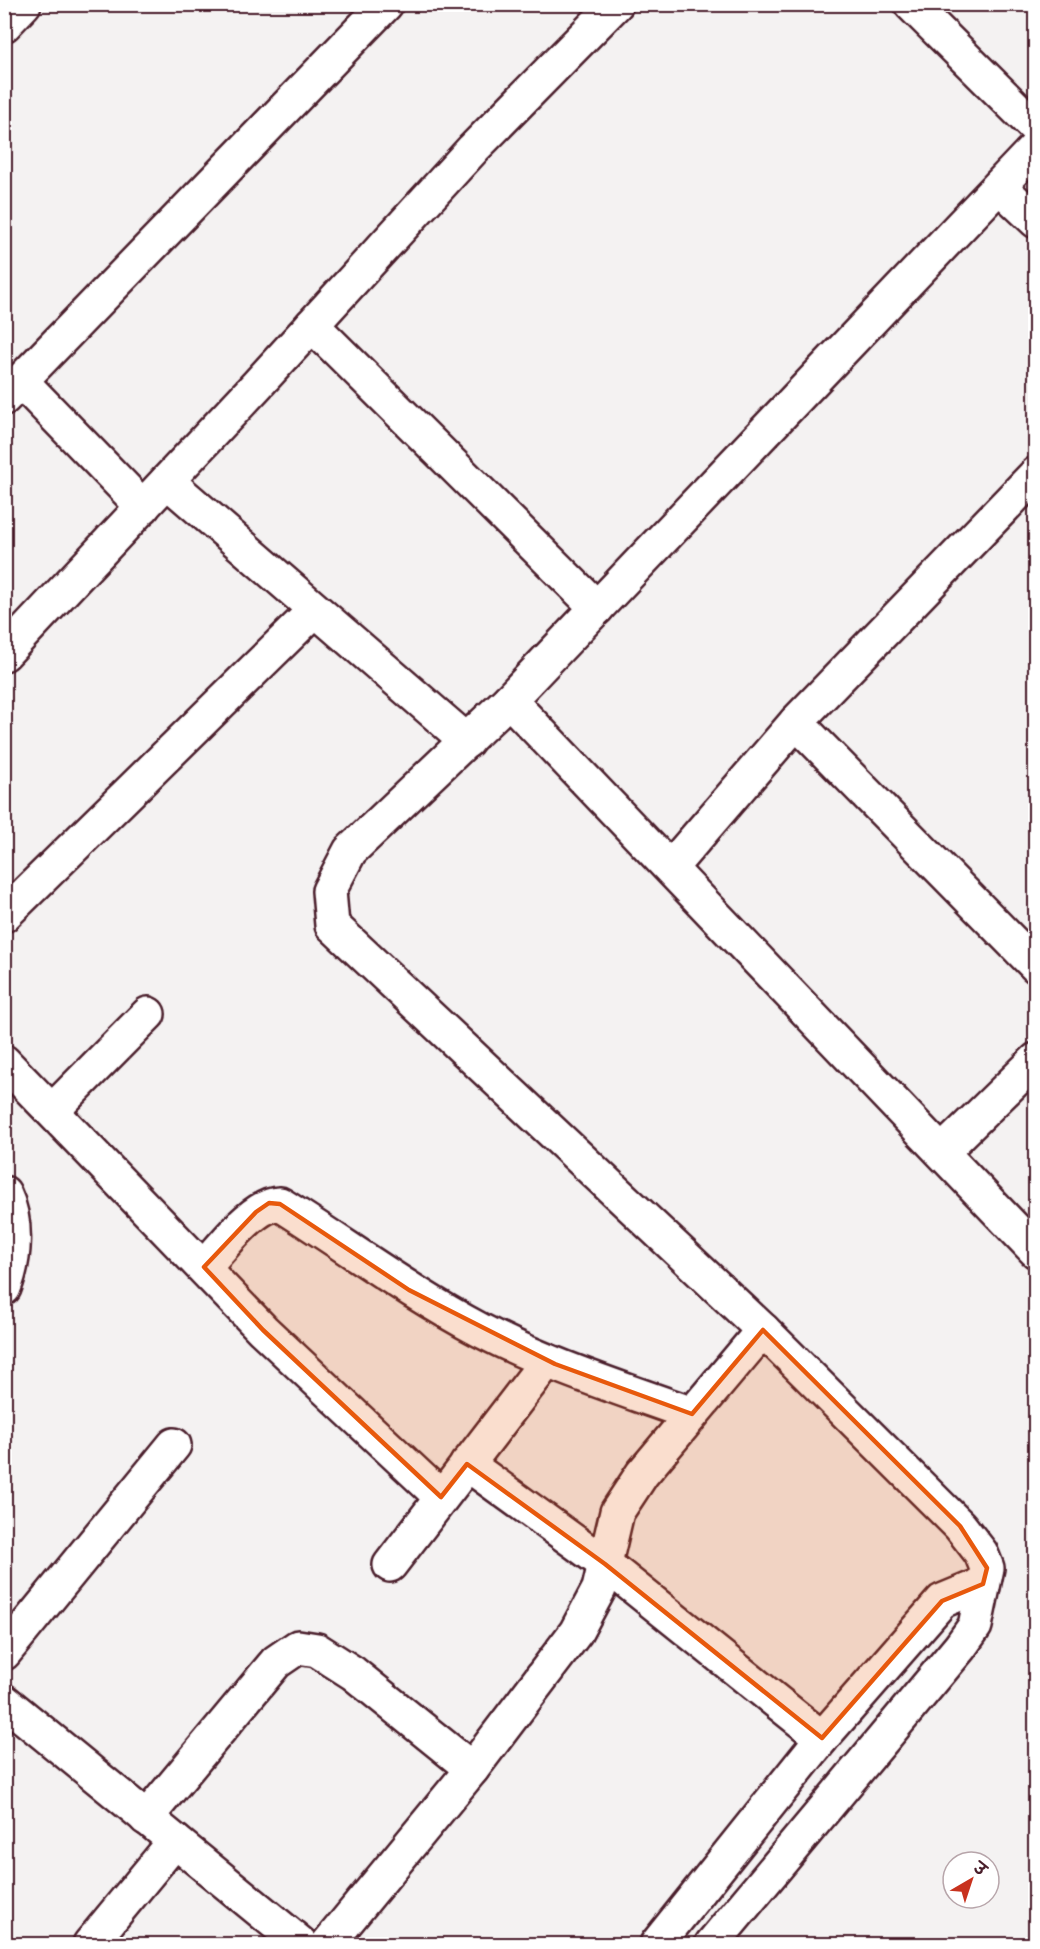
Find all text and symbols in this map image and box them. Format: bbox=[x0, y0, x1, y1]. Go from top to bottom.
north arrow bbox=[941, 1850, 1001, 1910]
text: उ bbox=[968, 1857, 991, 1881]

